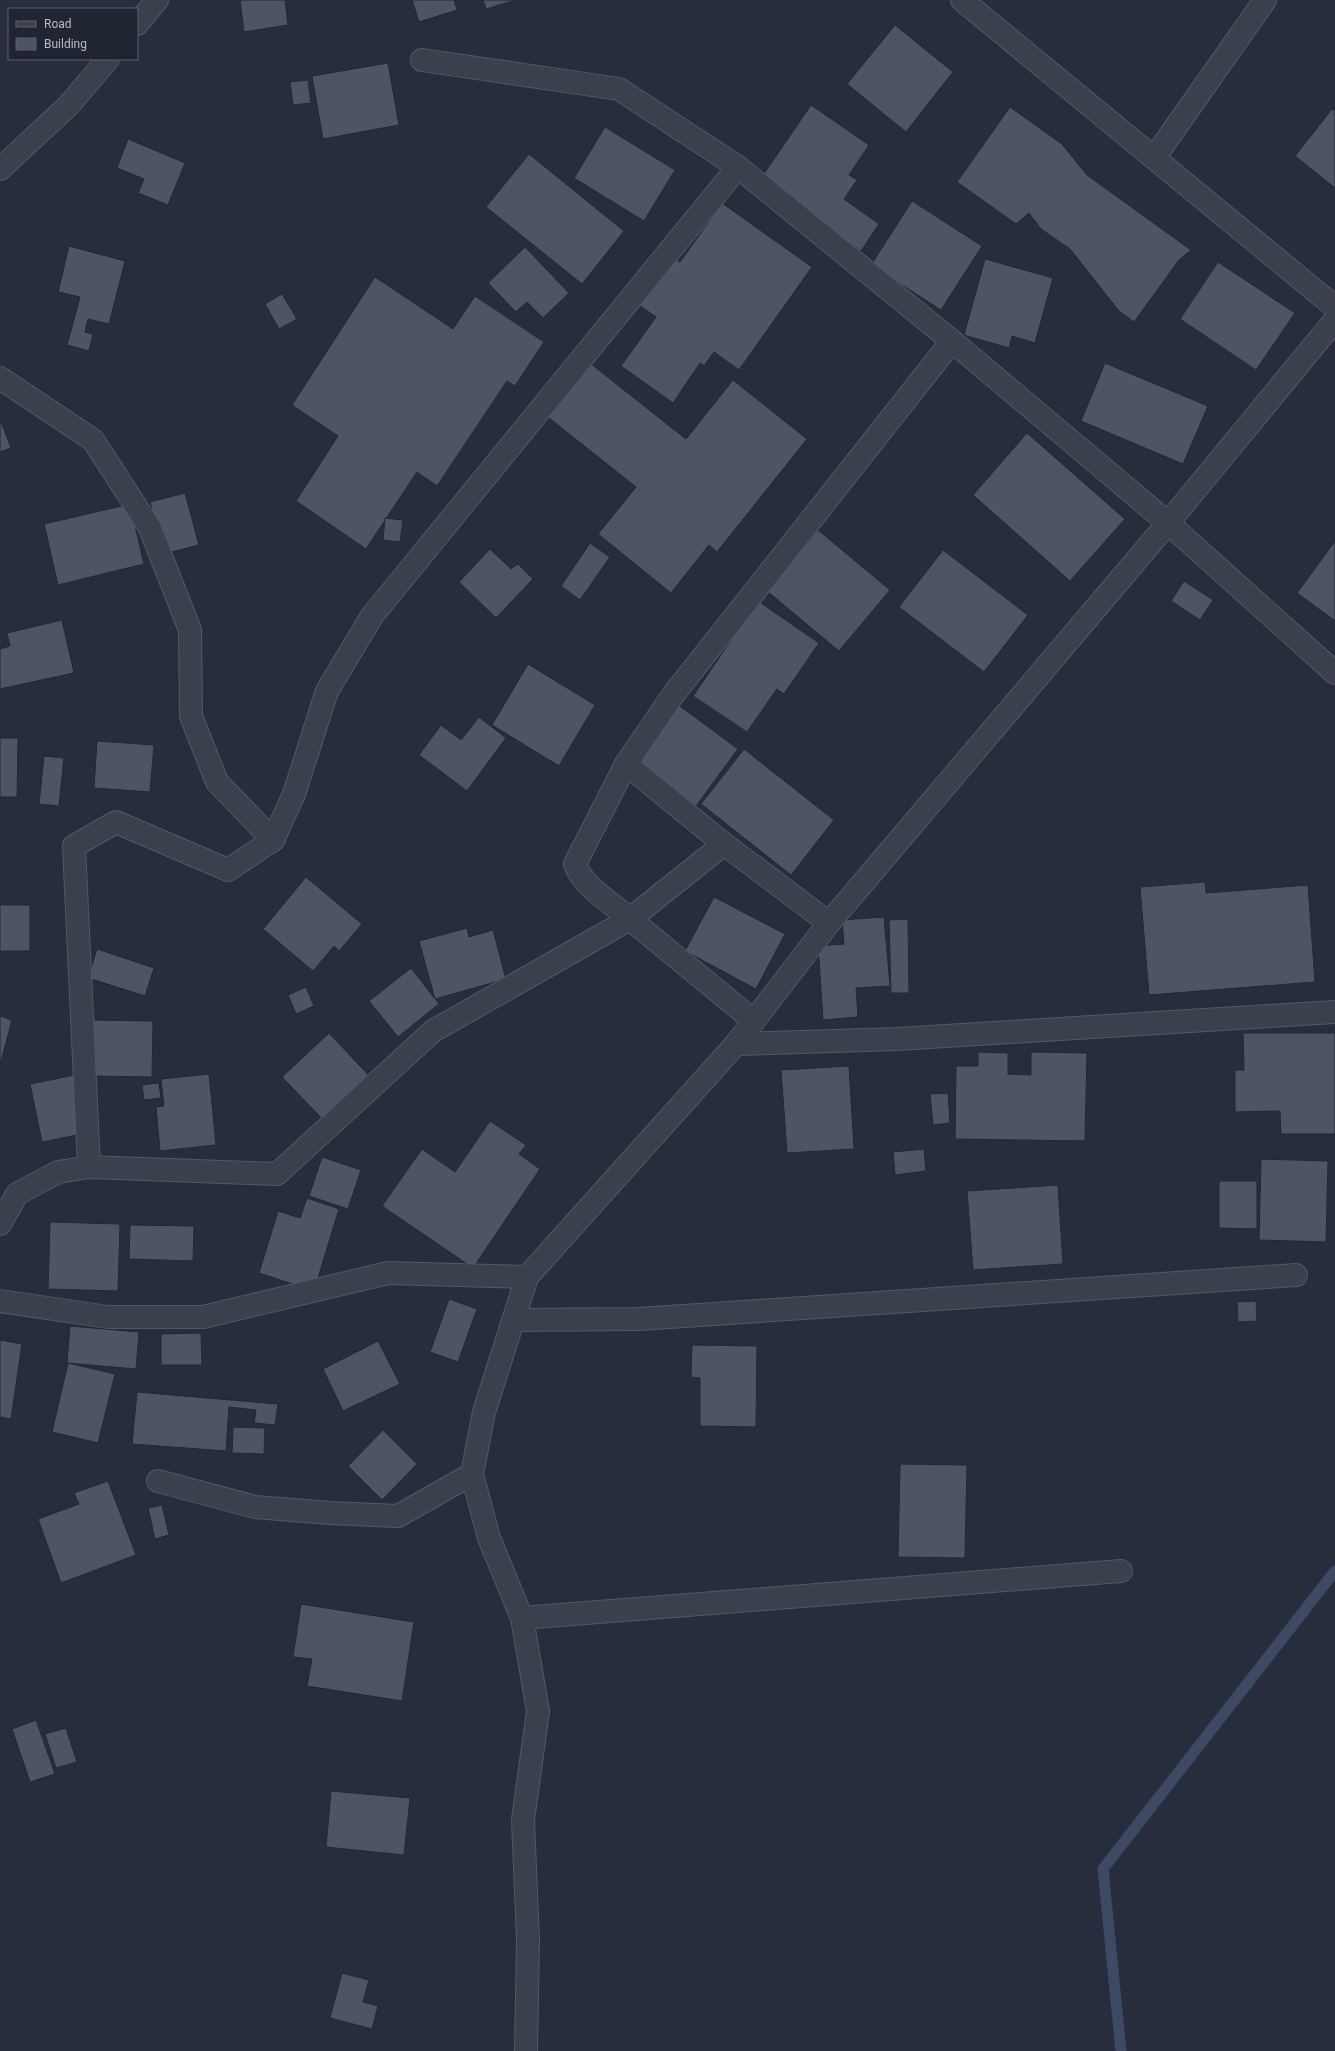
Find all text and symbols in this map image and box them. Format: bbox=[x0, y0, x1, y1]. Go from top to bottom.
legend bbox=[8, 8, 138, 60]
text: Road bbox=[44, 17, 72, 31]
text: Building bbox=[44, 37, 87, 51]

